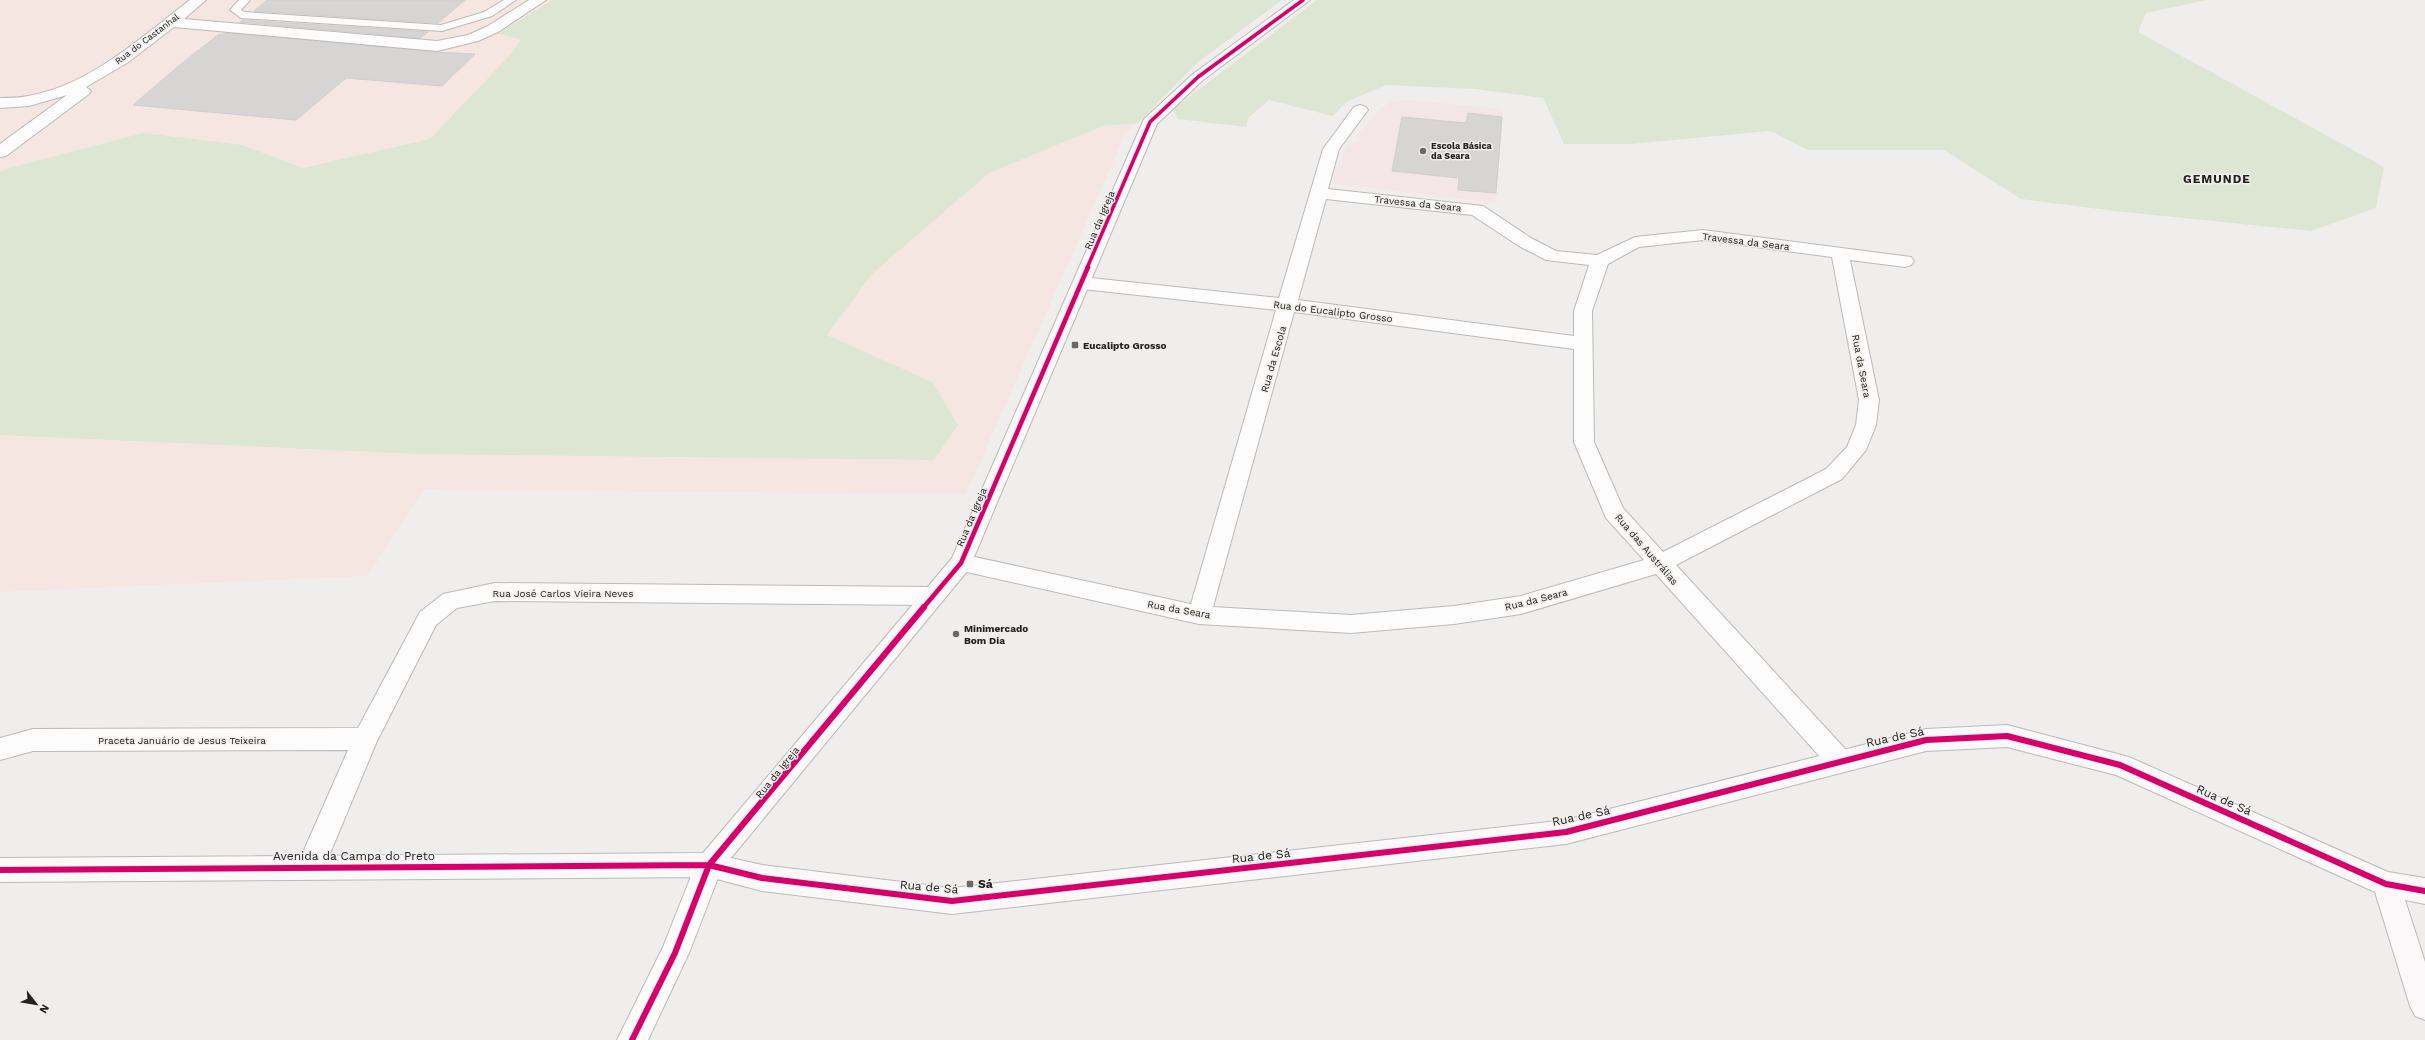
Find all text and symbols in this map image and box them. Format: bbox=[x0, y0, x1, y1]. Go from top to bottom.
street label: Rua do Castanhal bbox=[113, 12, 181, 66]
place label: Escola Básica da Seara bbox=[1431, 141, 1493, 161]
marker: Escola Básica da Seara bbox=[1418, 146, 1428, 156]
district label: GEMUNDE bbox=[2183, 172, 2251, 186]
street label: Rua da Igreja bbox=[1082, 189, 1117, 251]
street label: Travessa da Seara bbox=[1374, 193, 1462, 214]
street label: Travessa da Seara bbox=[1702, 231, 1790, 252]
street label: Rua do Eucalipto Grosso bbox=[1273, 299, 1393, 324]
street label: Rua da Escola bbox=[1259, 324, 1288, 394]
street label: Rua da Seara bbox=[1850, 334, 1873, 399]
marker: Eucalipto Grosso bbox=[1070, 340, 1080, 350]
place label: Eucalipto Grosso bbox=[1083, 340, 1167, 351]
street label: Rua da Igreja bbox=[954, 486, 989, 548]
street label: Rua das Austrálias bbox=[1613, 512, 1680, 587]
street label: Rua da Seara bbox=[1504, 586, 1569, 613]
street label: Rua José Carlos Vieira Neves bbox=[493, 588, 633, 599]
street label: Rua da Seara bbox=[1146, 599, 1212, 621]
place label: Minimercado Bom Dia bbox=[964, 623, 1028, 646]
marker: Minimercado Bom Dia bbox=[951, 629, 961, 639]
street label: Rua de Sá bbox=[1865, 724, 1925, 750]
street label: Praceta Januário de Jesus Teixeira bbox=[98, 735, 266, 746]
street label: Rua da Igreja bbox=[753, 744, 802, 800]
street label: Rua de Sá bbox=[2194, 782, 2254, 818]
street label: Rua de Sá bbox=[1551, 803, 1611, 829]
street label: Rua de Sá bbox=[1231, 846, 1291, 866]
street label: Avenida da Campa do Preto bbox=[273, 849, 435, 863]
street label: Rua de Sá bbox=[899, 877, 959, 897]
place label: Sá bbox=[978, 877, 993, 891]
marker: Sá bbox=[965, 879, 975, 889]
north arrow bbox=[16, 984, 56, 1024]
text: N bbox=[36, 1002, 52, 1016]

